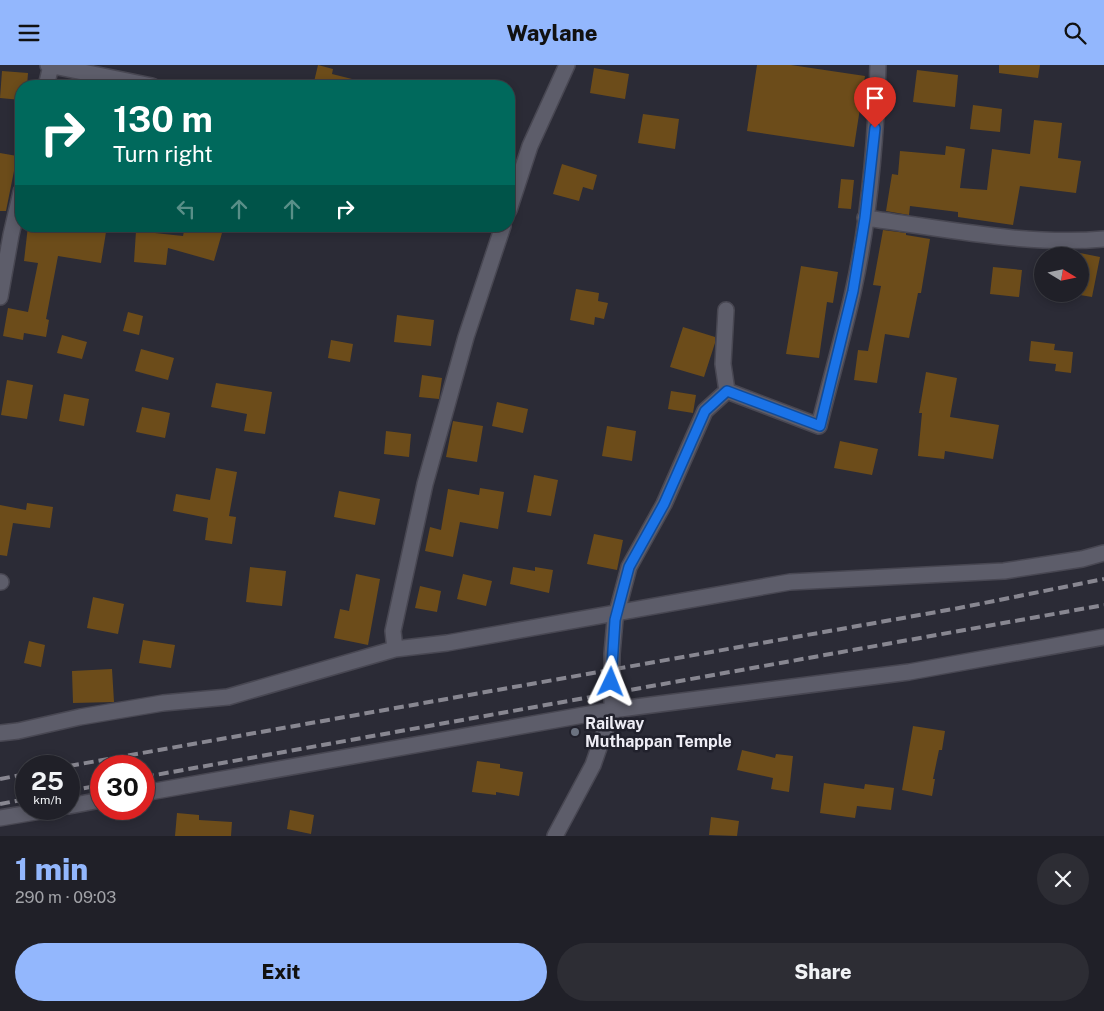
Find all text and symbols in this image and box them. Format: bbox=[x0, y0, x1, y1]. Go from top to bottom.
icon: menu bbox=[15, 19, 43, 47]
icon: search bbox=[1061, 19, 1089, 47]
text: Waylane bbox=[506, 20, 598, 46]
pin bbox=[854, 77, 896, 128]
icon: arrive bbox=[861, 84, 889, 112]
text: 130 m bbox=[113, 99, 213, 140]
icon: right bbox=[30, 100, 95, 165]
text: Turn right bbox=[113, 141, 213, 167]
icon: left bbox=[172, 195, 200, 223]
icon: ahead bbox=[225, 195, 253, 223]
icon: ahead bbox=[278, 195, 306, 223]
icon: right bbox=[331, 195, 359, 223]
north arrow bbox=[1034, 247, 1089, 303]
map controls bbox=[1034, 247, 1089, 302]
position arrow bbox=[584, 655, 636, 707]
place label: Railway Muthappan Temple bbox=[585, 714, 732, 751]
marker: Railway Muthappan Temple bbox=[569, 726, 581, 738]
speed limit sign: 30 bbox=[90, 755, 155, 820]
text: 25 bbox=[31, 766, 64, 796]
text: km/h bbox=[33, 793, 62, 807]
text: 1 min bbox=[15, 851, 88, 887]
button: close bbox=[1037, 853, 1089, 905]
text: 290 m · 09:03 bbox=[15, 888, 116, 907]
button: Exit bbox=[15, 943, 547, 1001]
button: Share bbox=[557, 943, 1089, 1001]

